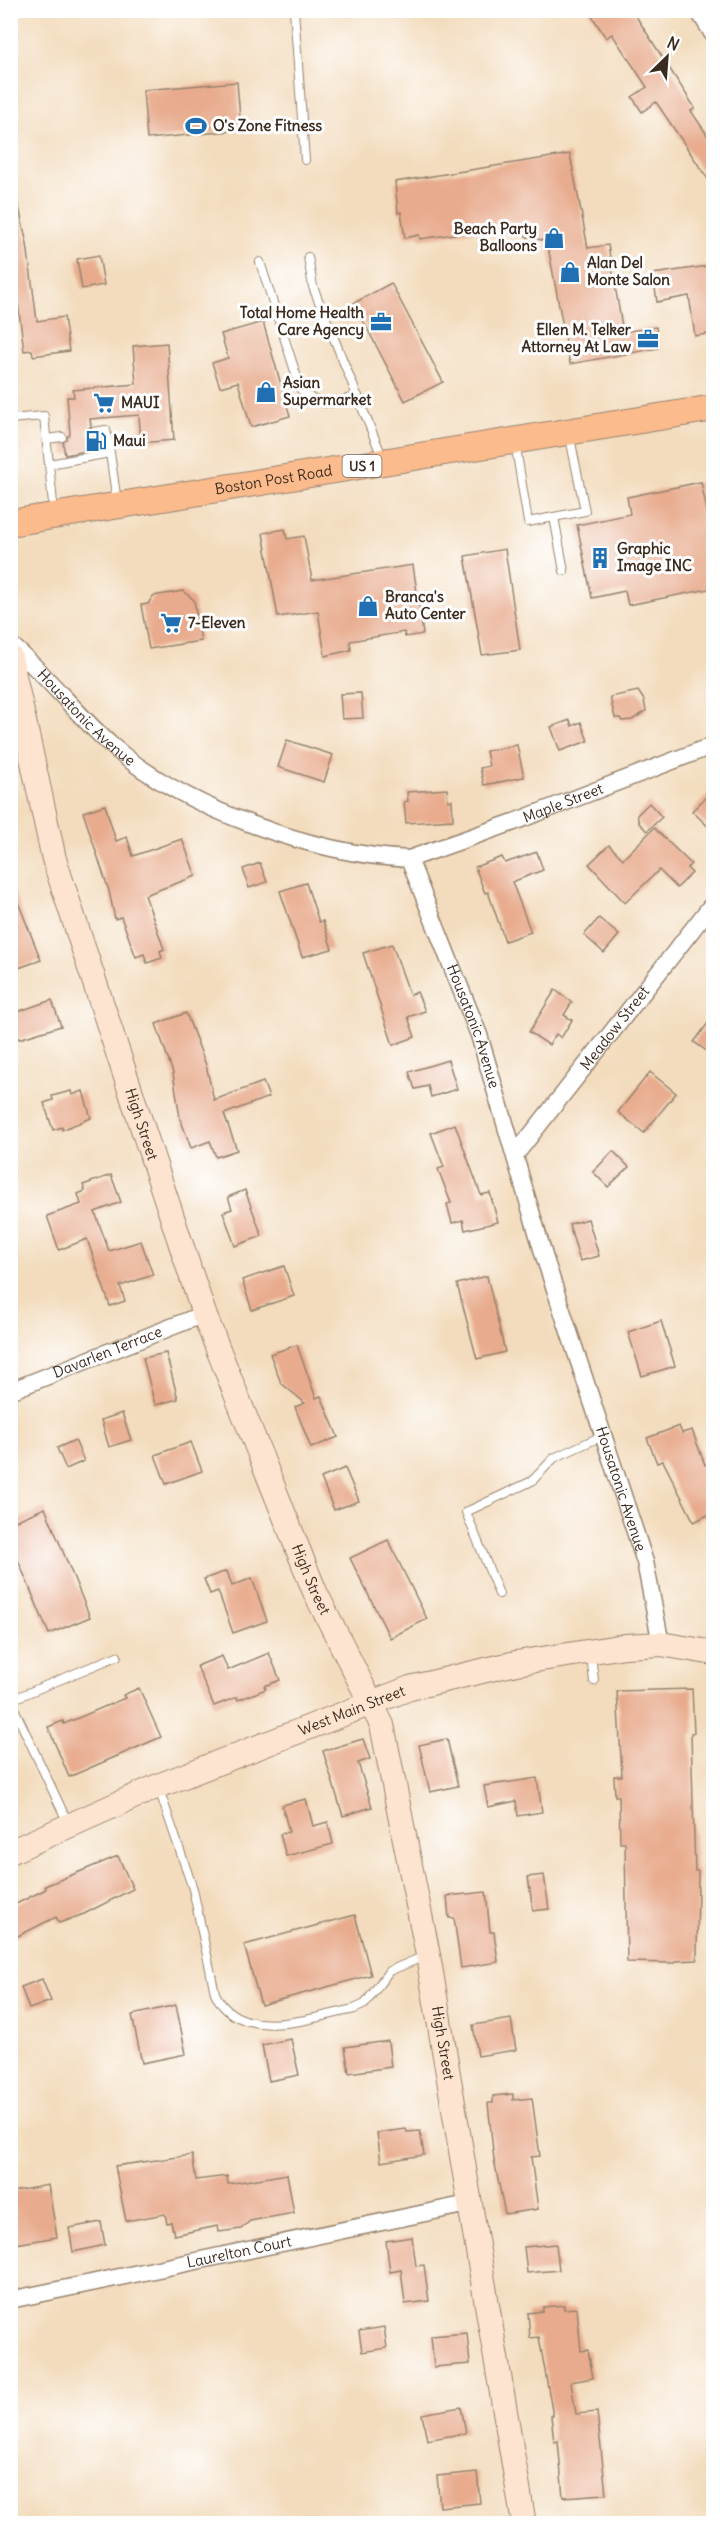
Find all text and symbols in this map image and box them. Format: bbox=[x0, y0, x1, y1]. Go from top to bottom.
north arrow bbox=[637, 27, 697, 87]
text: N bbox=[664, 32, 683, 55]
sports icon: O's Zone Fitness bbox=[184, 114, 208, 138]
place label: O's Zone Fitness bbox=[213, 116, 322, 135]
place label: Beach Party Balloons bbox=[454, 219, 537, 255]
shop icon: Beach Party Balloons bbox=[542, 226, 566, 250]
place label: Alan Del Monte Salon bbox=[587, 253, 670, 289]
shop icon: Alan Del Monte Salon bbox=[558, 260, 582, 284]
place label: Total Home Health Care Agency bbox=[240, 303, 364, 340]
office icon: Total Home Health Care Agency bbox=[369, 310, 393, 334]
place label: Ellen M. Telker Attorney At Law bbox=[521, 320, 632, 357]
office icon: Ellen M. Telker Attorney At Law bbox=[636, 327, 660, 351]
place label: Asian Supermarket bbox=[283, 373, 372, 410]
shop icon: Asian Supermarket bbox=[254, 380, 278, 404]
supermarket icon: MAUI bbox=[92, 391, 116, 415]
place label: MAUI bbox=[121, 393, 160, 412]
fuel station icon: Maui bbox=[84, 429, 108, 453]
place label: Maui bbox=[113, 431, 146, 450]
road number: US 1 bbox=[342, 455, 382, 477]
street label: Boston Post Road bbox=[213, 460, 334, 498]
place label: Graphic Image INC bbox=[617, 539, 692, 576]
building icon: Graphic Image INC bbox=[588, 546, 612, 570]
place label: Branca's Auto Center bbox=[385, 587, 467, 623]
shop icon: Branca's Auto Center bbox=[356, 594, 380, 618]
supermarket icon: 7-Eleven bbox=[159, 611, 183, 635]
place label: 7-Eleven bbox=[188, 613, 246, 632]
street label: Housatonic Avenue bbox=[33, 665, 139, 770]
street label: Maple Street bbox=[520, 779, 606, 827]
street label: Housatonic Avenue bbox=[443, 961, 504, 1090]
street label: Meadow Street bbox=[576, 982, 653, 1074]
street label: High Street bbox=[121, 1086, 163, 1163]
street label: Davarlen Terrace bbox=[50, 1322, 165, 1382]
street label: Housatonic Avenue bbox=[592, 1424, 651, 1554]
street label: High Street bbox=[288, 1541, 335, 1618]
street label: West Main Street bbox=[296, 1681, 408, 1739]
street label: High Street bbox=[428, 2005, 459, 2082]
street label: Laurelton Court bbox=[185, 2231, 293, 2272]

